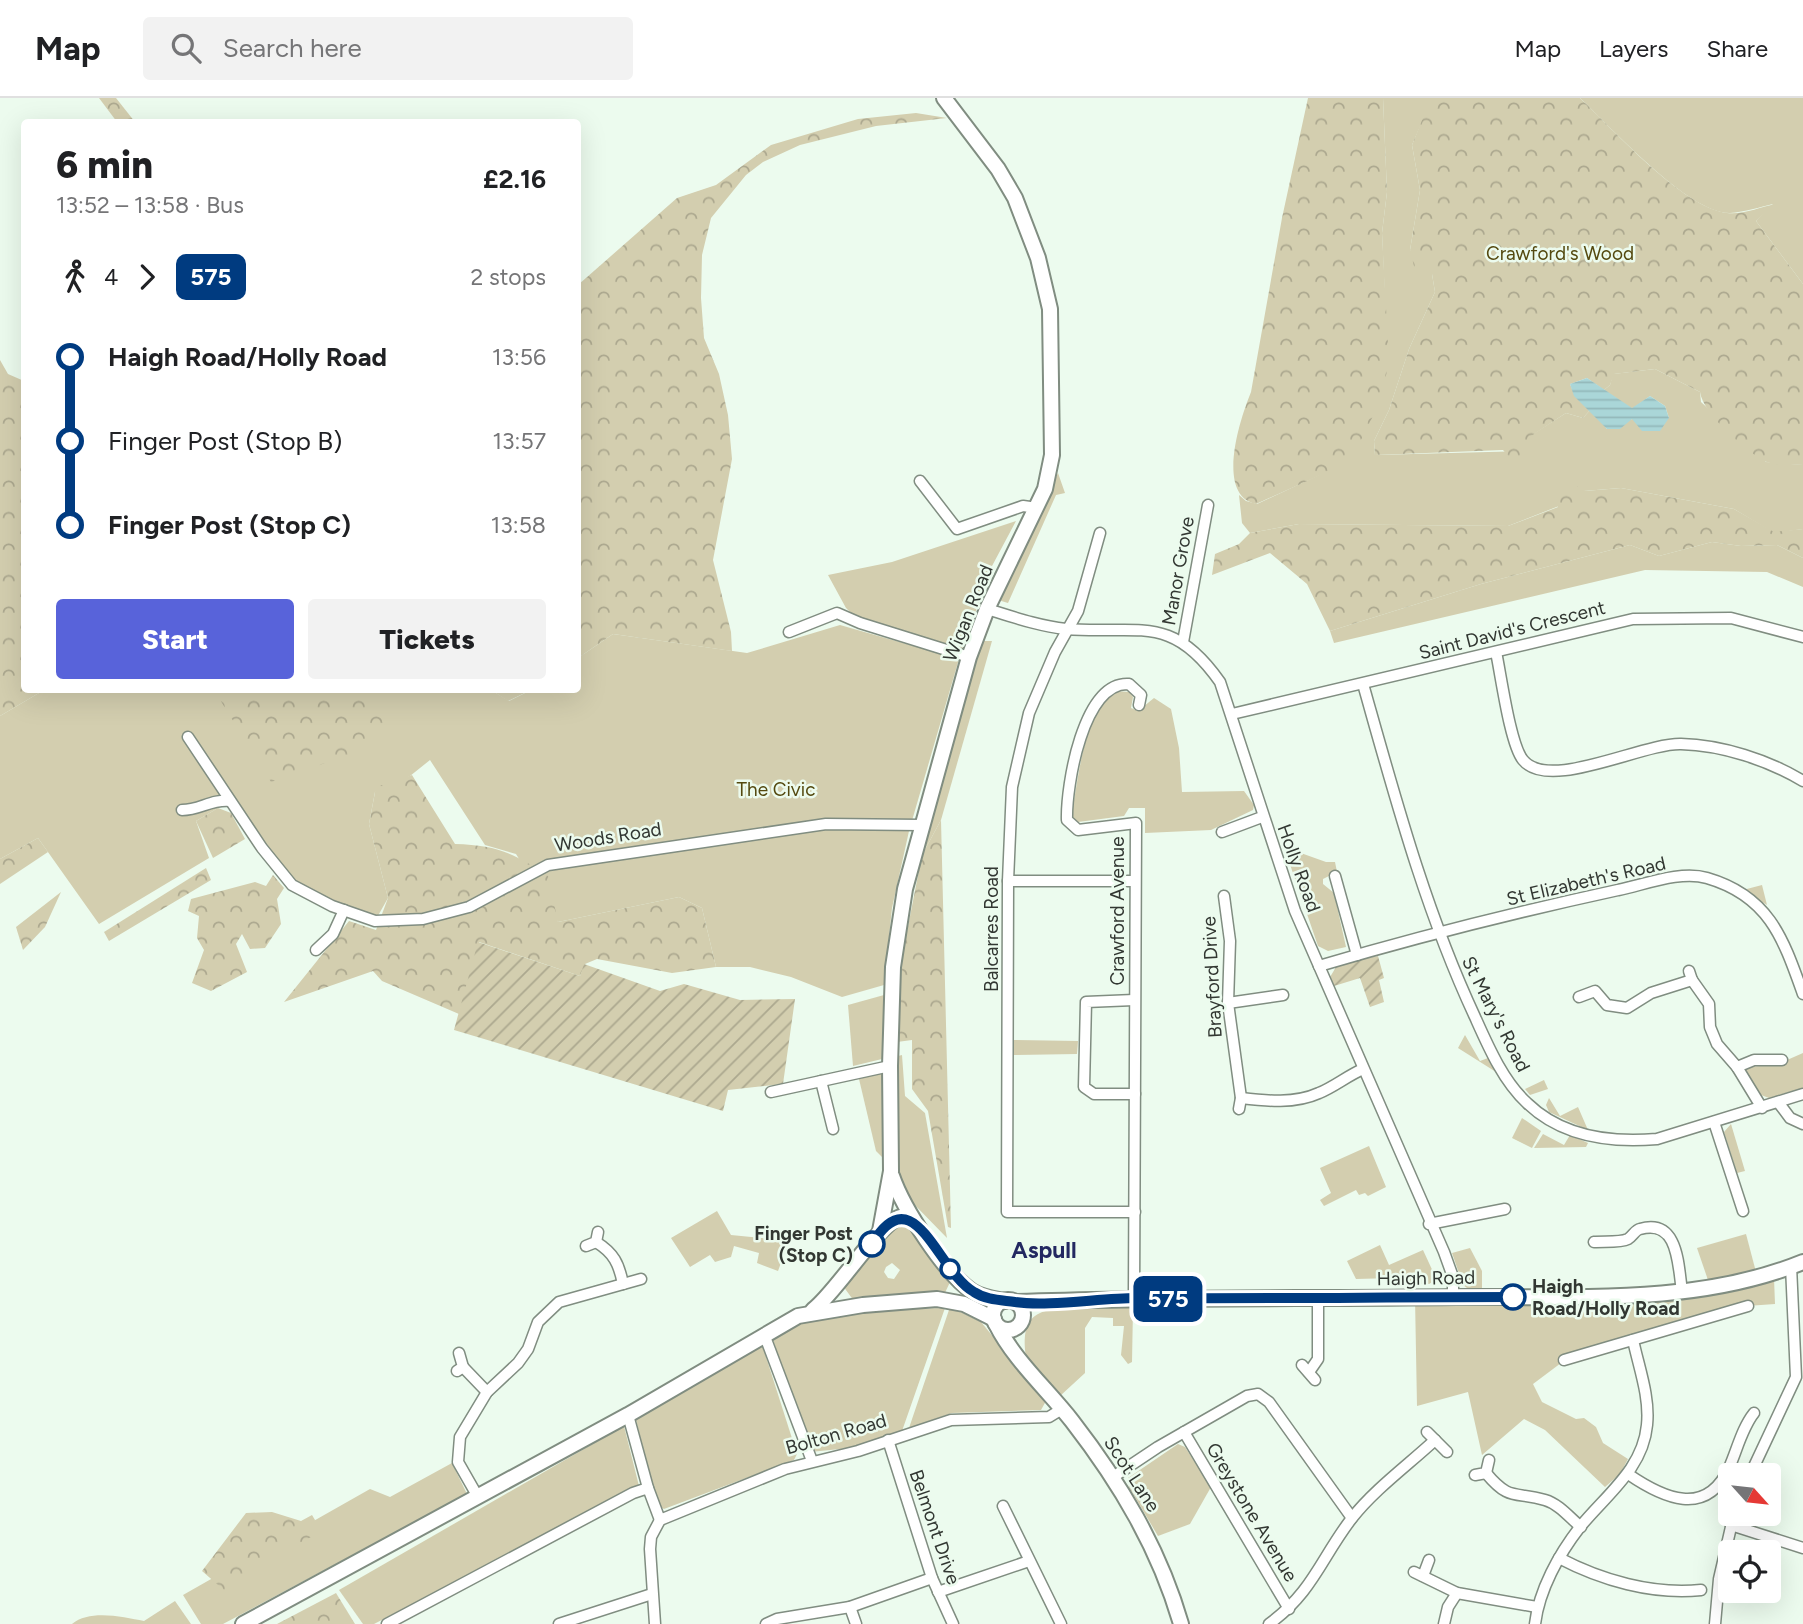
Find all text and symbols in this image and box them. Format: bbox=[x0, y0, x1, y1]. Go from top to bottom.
search box bbox=[143, 17, 633, 80]
text: Map bbox=[35, 29, 101, 68]
icon: search bbox=[167, 29, 205, 67]
text: Search here bbox=[223, 32, 362, 64]
text: Map bbox=[1514, 34, 1561, 63]
text: Layers bbox=[1599, 34, 1668, 63]
text: Share bbox=[1706, 34, 1768, 63]
text: 6 min bbox=[56, 142, 153, 188]
text: £2.16 bbox=[483, 163, 546, 195]
text: 13:52 – 13:58 · Bus bbox=[56, 191, 244, 219]
park label: Crawford's Wood bbox=[1486, 242, 1634, 265]
icon: walk bbox=[56, 258, 94, 296]
icon: forward bbox=[128, 258, 166, 296]
text: 575 bbox=[190, 262, 232, 291]
text: 4 bbox=[104, 263, 118, 291]
text: 2 stops bbox=[470, 263, 546, 291]
text: Haigh Road/Holly Road bbox=[108, 341, 387, 373]
text: 13:56 bbox=[492, 343, 546, 371]
text: Finger Post (Stop B) bbox=[108, 425, 342, 457]
text: 13:57 bbox=[493, 427, 546, 455]
text: Finger Post (Stop C) bbox=[108, 509, 351, 541]
text: 13:58 bbox=[491, 511, 546, 539]
street label: Manor Grove bbox=[1157, 515, 1199, 627]
street label: Wigan Road bbox=[938, 561, 998, 665]
street label: Saint David's Crescent bbox=[1416, 596, 1608, 664]
button: Start bbox=[56, 599, 294, 679]
button: Tickets bbox=[308, 599, 546, 679]
park label: The Civic bbox=[737, 778, 815, 801]
street label: Woods Road bbox=[553, 817, 663, 857]
street label: Holly Road bbox=[1272, 821, 1326, 915]
street label: Crawford Avenue bbox=[1106, 836, 1129, 986]
street label: St Elizabeth's Road bbox=[1504, 851, 1668, 911]
street label: Balcarres Road bbox=[980, 866, 1003, 992]
street label: Brayford Drive bbox=[1197, 916, 1227, 1038]
street label: St Mary's Road bbox=[1457, 952, 1535, 1076]
place label: Finger Post (Stop C) bbox=[754, 1222, 853, 1267]
marker: Finger Post (Stop C) bbox=[859, 1231, 885, 1257]
district label: Aspull bbox=[1011, 1236, 1077, 1264]
unlabelled marker bbox=[940, 1259, 960, 1279]
street label: Haigh Road bbox=[1377, 1266, 1475, 1290]
place label: Haigh Road/Holly Road bbox=[1532, 1275, 1680, 1320]
line badge: 575 bbox=[1128, 1276, 1208, 1322]
text: 575 bbox=[1147, 1284, 1189, 1313]
marker: Haigh Road/Holly Road bbox=[1500, 1284, 1526, 1310]
street label: Bolton Road bbox=[783, 1409, 889, 1459]
street label: Scot Lane bbox=[1099, 1432, 1165, 1516]
street label: Greystone Avenue bbox=[1201, 1438, 1303, 1586]
north arrow bbox=[1718, 1463, 1782, 1526]
map controls bbox=[1718, 1463, 1781, 1603]
street label: Belmont Drive bbox=[905, 1467, 965, 1587]
button: locate bbox=[1718, 1540, 1781, 1603]

